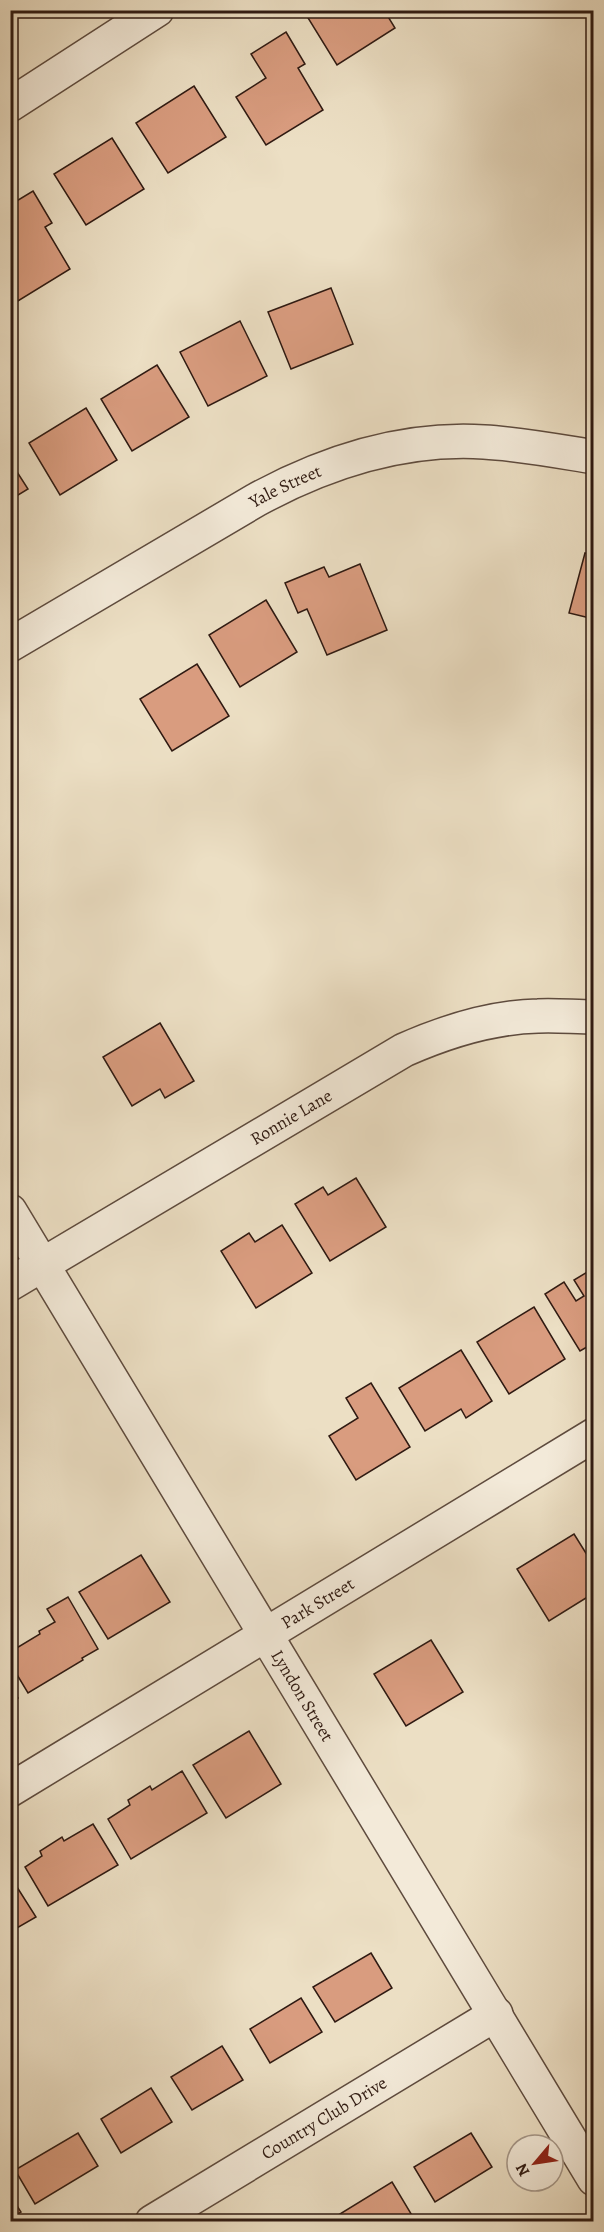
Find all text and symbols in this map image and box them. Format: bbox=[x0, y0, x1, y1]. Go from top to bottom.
street label: Yale Street bbox=[244, 459, 325, 514]
street label: Ronnie Lane bbox=[246, 1083, 337, 1151]
street label: Park Street bbox=[276, 1572, 359, 1634]
street label: Lyndon Street bbox=[265, 1645, 339, 1746]
street label: Country Club Drive bbox=[257, 2071, 391, 2165]
north arrow bbox=[505, 2133, 565, 2193]
text: N bbox=[510, 2159, 535, 2180]

